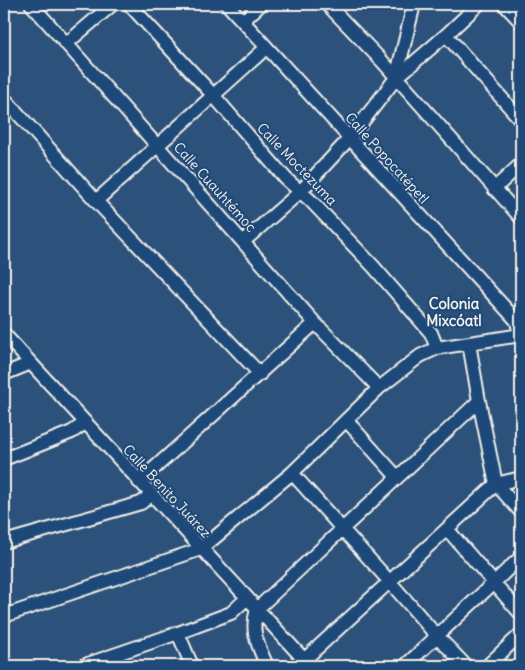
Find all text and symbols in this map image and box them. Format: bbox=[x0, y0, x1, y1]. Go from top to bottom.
street label: Calle Popocatépetl bbox=[341, 109, 433, 207]
street label: Calle Moctezuma bbox=[253, 119, 341, 209]
street label: Calle Cuauhtémoc bbox=[170, 138, 260, 236]
district label: Colonia Mixcóatl bbox=[426, 294, 482, 330]
street label: Calle Benito Juárez bbox=[119, 441, 215, 542]

